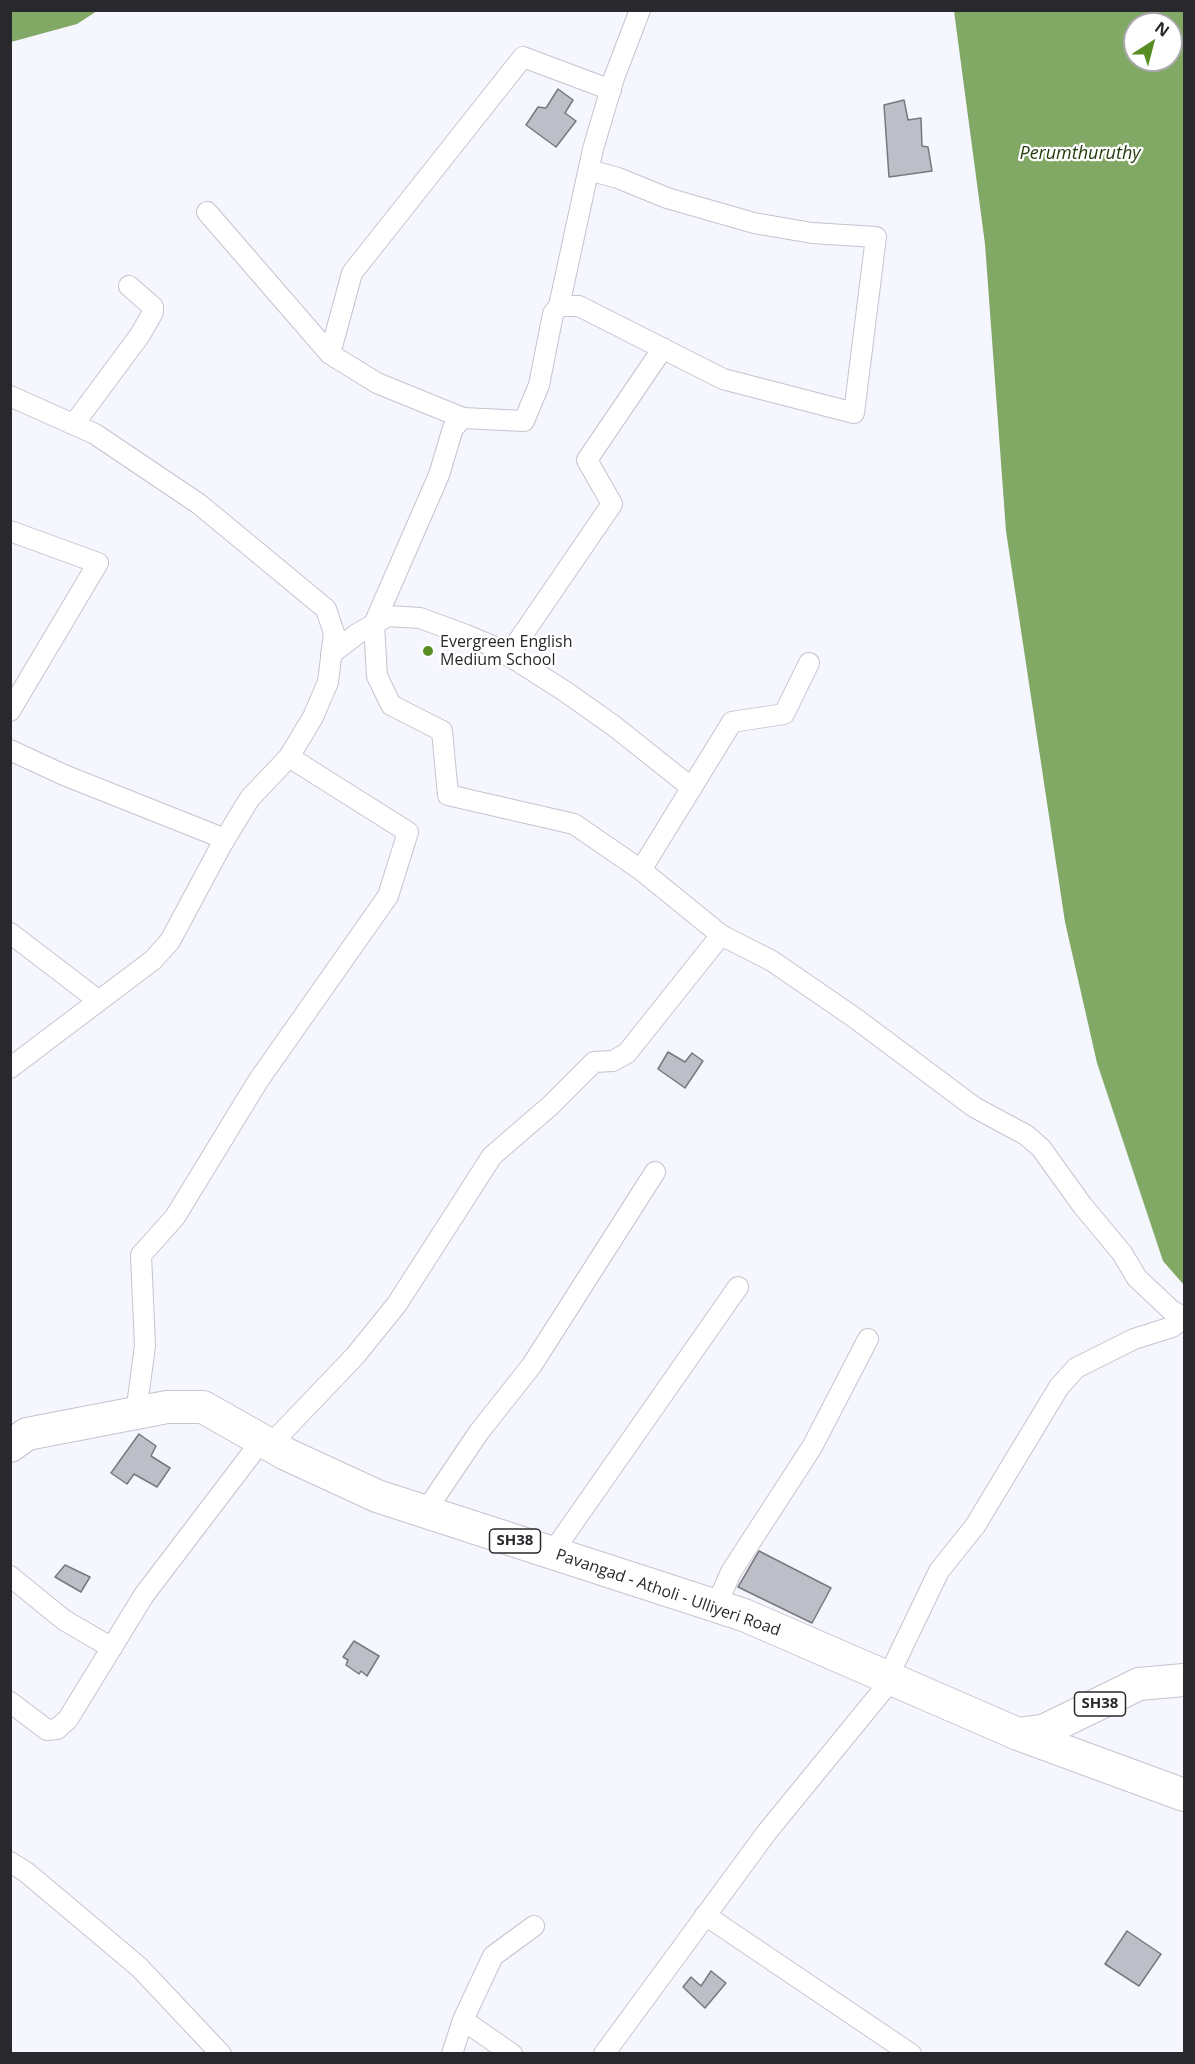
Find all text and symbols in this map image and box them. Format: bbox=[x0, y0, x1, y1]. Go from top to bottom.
north arrow bbox=[1123, 12, 1183, 72]
text: N bbox=[1151, 16, 1174, 42]
water label: Perumthuruthy bbox=[1019, 143, 1141, 165]
place label: Evergreen English Medium School bbox=[440, 632, 572, 670]
marker: Evergreen English Medium School bbox=[421, 644, 435, 658]
road number: SH38 bbox=[490, 1529, 540, 1553]
street label: Pavangad - Atholi - Ulliyeri Road bbox=[553, 1545, 783, 1641]
road number: SH38 bbox=[1074, 1692, 1126, 1716]

